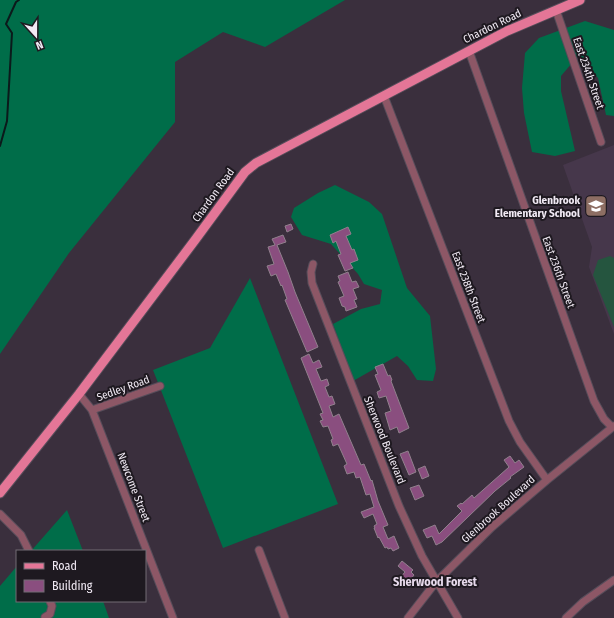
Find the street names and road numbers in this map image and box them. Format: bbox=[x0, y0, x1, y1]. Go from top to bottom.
street label: Chardon Road bbox=[461, 7, 523, 46]
street label: East 234th Street bbox=[570, 35, 607, 111]
street label: Chardon Road bbox=[190, 166, 237, 225]
street label: East 236th Street bbox=[540, 234, 578, 310]
street label: East 238th Street bbox=[449, 250, 488, 325]
street label: Sedley Road bbox=[95, 373, 151, 404]
street label: Sherwood Boulevard bbox=[361, 395, 408, 486]
street label: Newcome Street bbox=[114, 451, 153, 524]
street label: Glenbrook Boulevard bbox=[459, 473, 538, 546]

